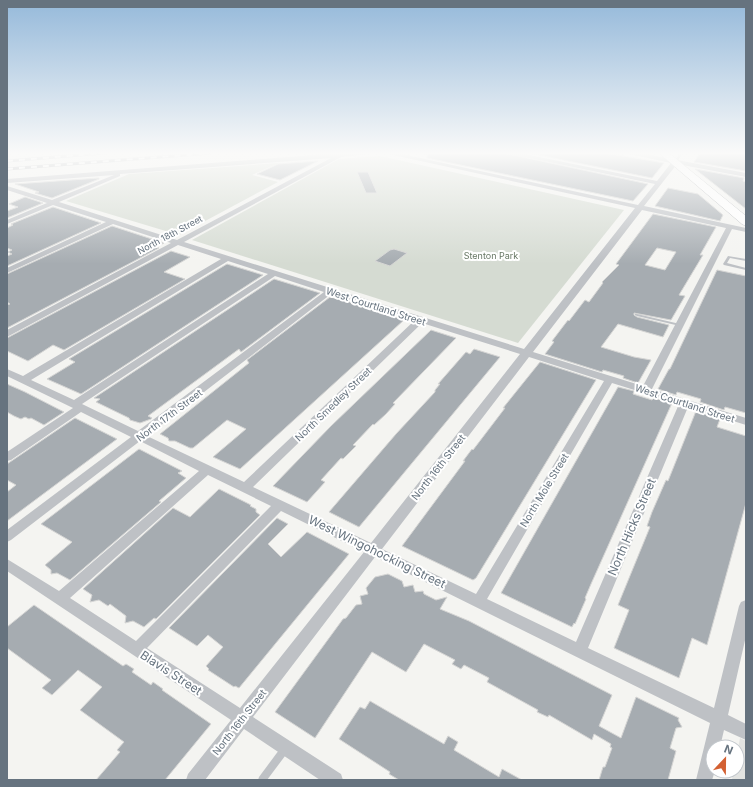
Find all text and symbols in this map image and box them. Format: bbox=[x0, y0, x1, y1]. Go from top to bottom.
street label: North 18th Street bbox=[135, 213, 204, 256]
park label: Stenton Park bbox=[464, 250, 518, 261]
street label: West Courtland Street bbox=[325, 284, 428, 328]
street label: North Smedley Street bbox=[292, 364, 374, 443]
street label: West Courtland Street bbox=[634, 381, 737, 425]
street label: North 17th Street bbox=[134, 386, 205, 444]
street label: North 16th Street bbox=[409, 431, 468, 502]
street label: North Mole Street bbox=[517, 450, 571, 529]
street label: North Hicks Street bbox=[604, 476, 659, 578]
street label: West Wingohocking Street bbox=[306, 512, 448, 591]
street label: Blavis Street bbox=[138, 647, 205, 698]
street label: North 16th Street bbox=[210, 686, 269, 757]
north arrow bbox=[705, 739, 745, 779]
text: N bbox=[722, 742, 735, 758]

